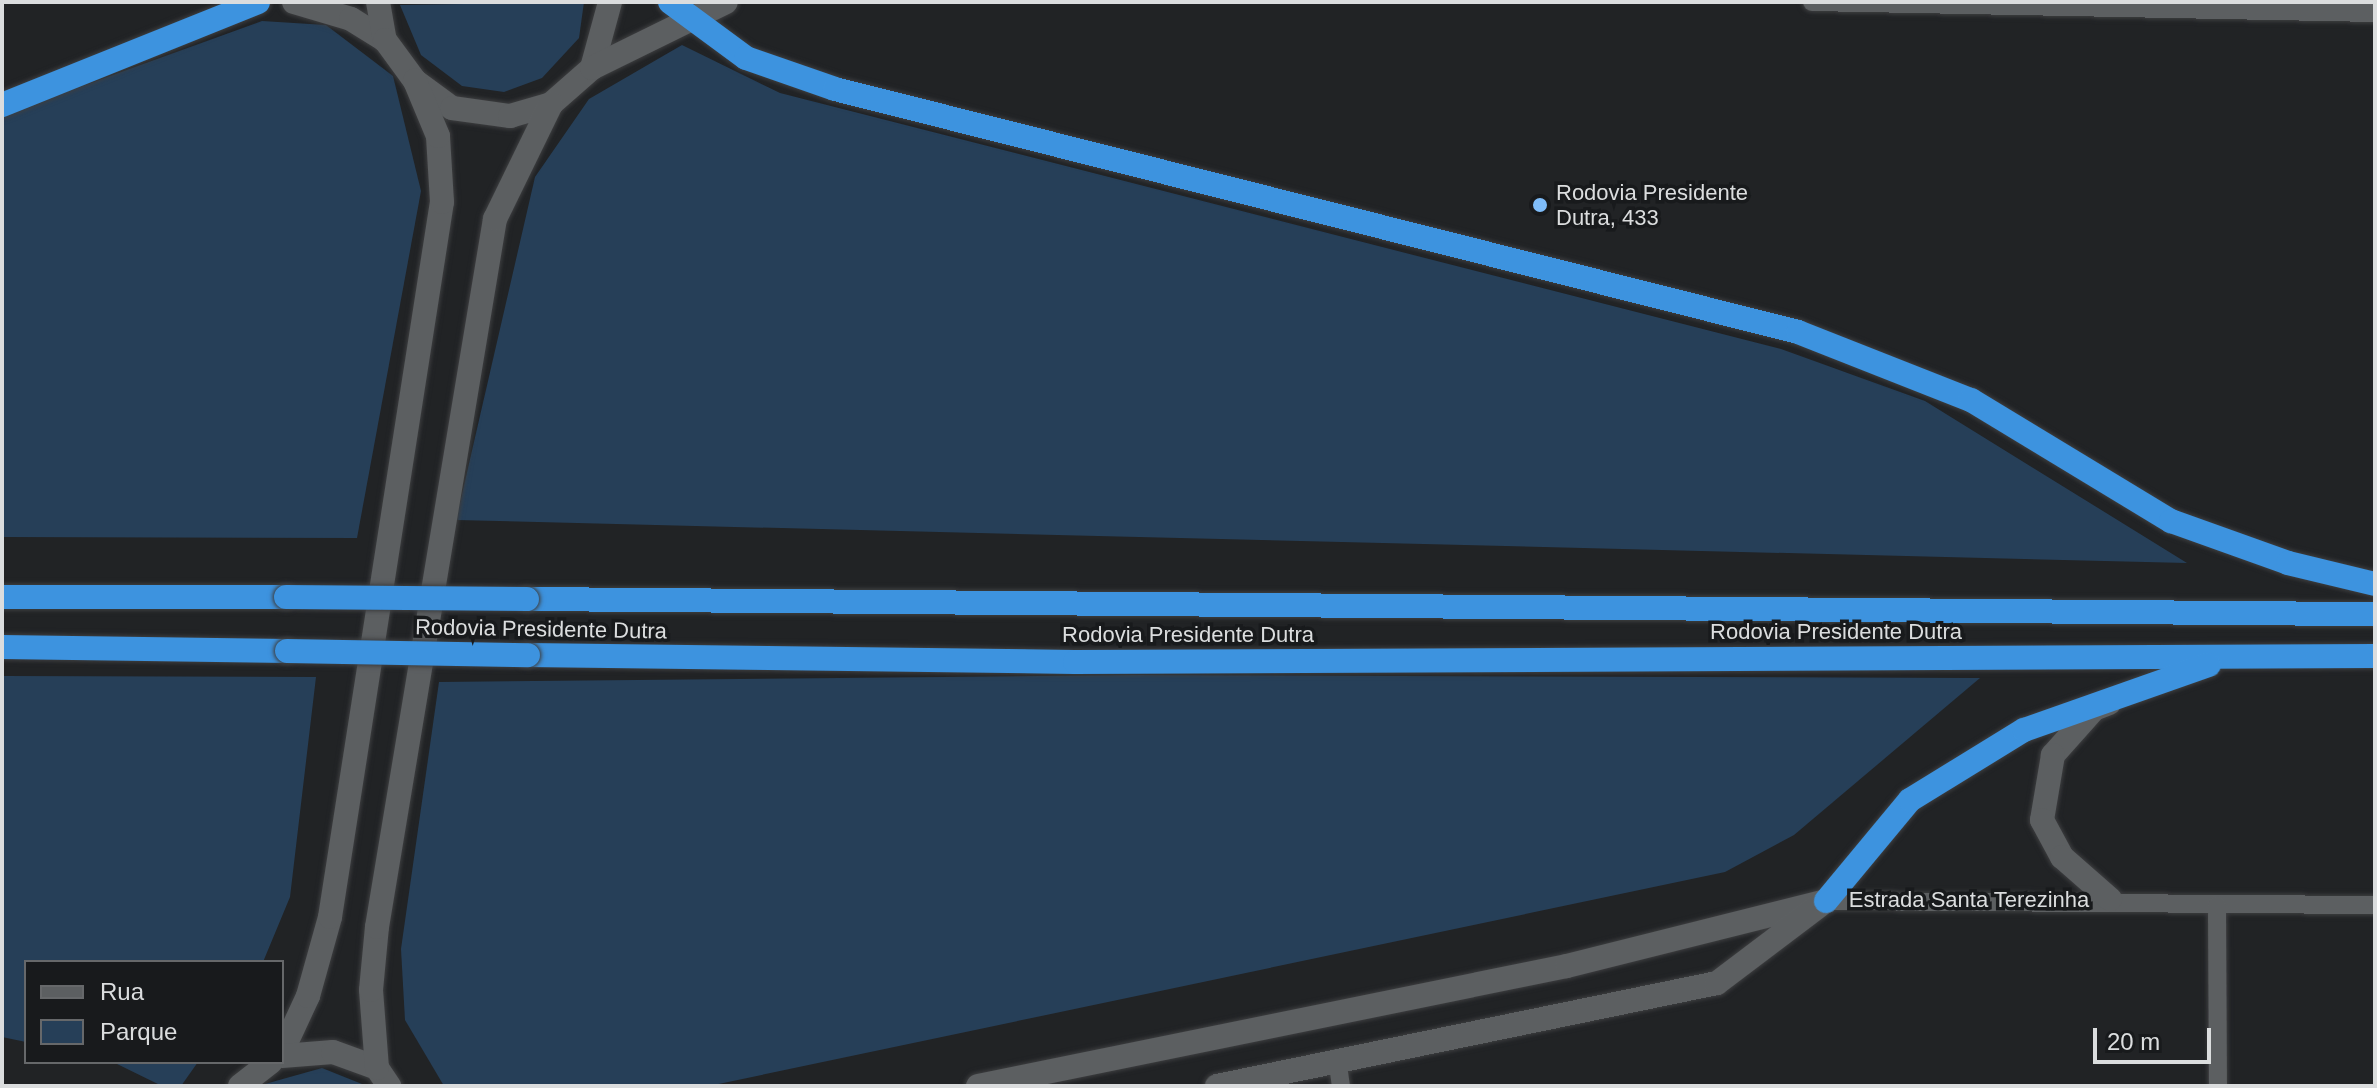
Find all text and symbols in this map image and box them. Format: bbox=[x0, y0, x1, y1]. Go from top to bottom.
place label: Rodovia Presidente Dutra, 433 bbox=[1556, 179, 1748, 230]
marker: Rodovia Presidente Dutra, 433 bbox=[1531, 196, 1549, 214]
street label: Rodovia Presidente Dutra bbox=[415, 614, 667, 644]
street label: Rodovia Presidente Dutra bbox=[1710, 619, 1962, 645]
street label: Rodovia Presidente Dutra bbox=[1062, 622, 1314, 648]
street label: Estrada Santa Terezinha bbox=[1849, 887, 2089, 913]
legend bbox=[24, 960, 284, 1064]
text: Rua bbox=[100, 978, 144, 1005]
scale bar bbox=[2097, 1012, 2215, 1062]
text: Parque bbox=[100, 1018, 177, 1045]
text: 20 m bbox=[2107, 1028, 2160, 1055]

